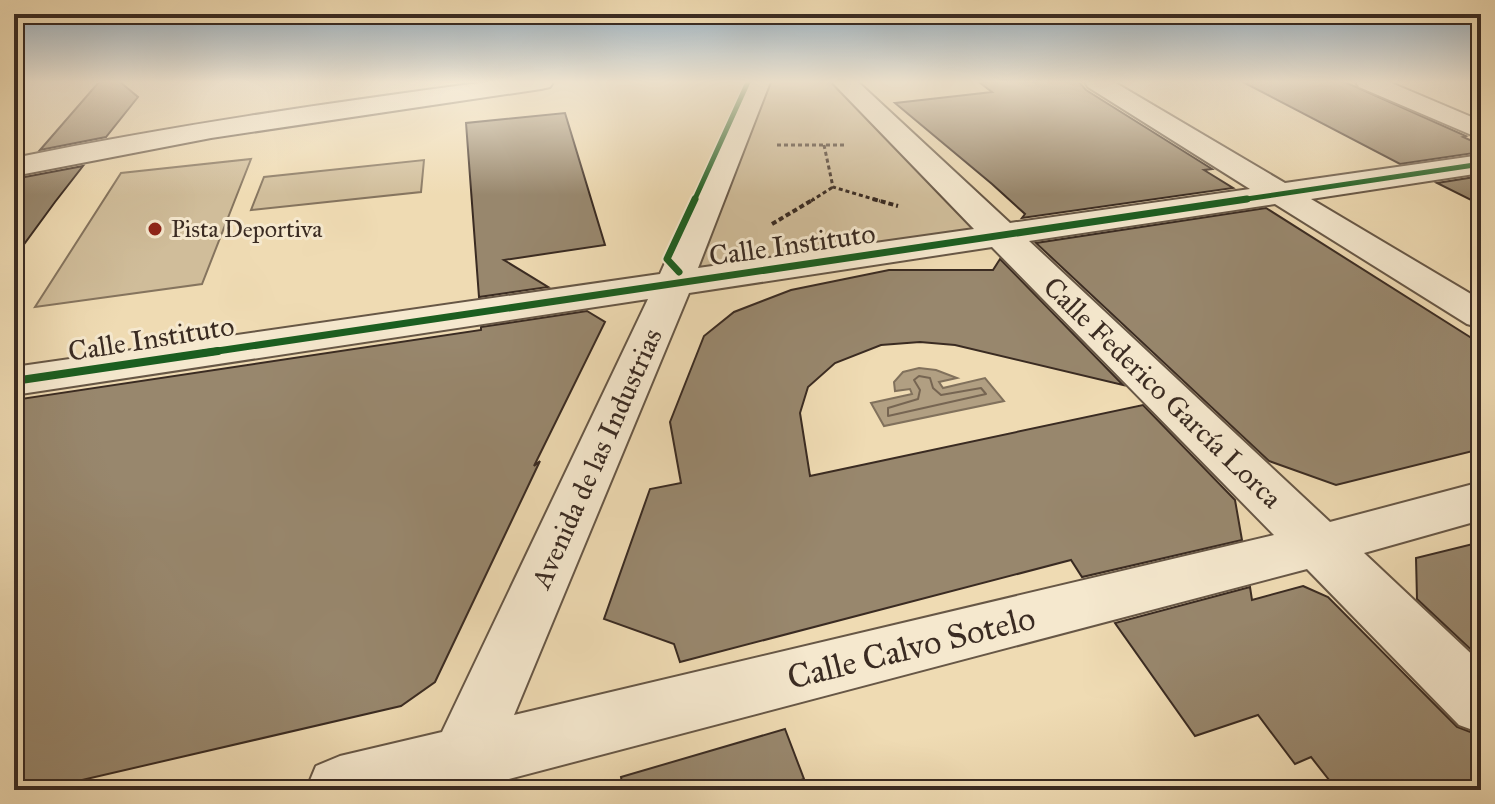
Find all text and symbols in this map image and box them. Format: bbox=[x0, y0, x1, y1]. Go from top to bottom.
place label: Pista Deportiva bbox=[171, 214, 323, 244]
street label: Calle Instituto bbox=[707, 216, 877, 273]
marker: Pista Deportiva bbox=[146, 220, 164, 238]
street label: Calle Federico García Lorca bbox=[1036, 269, 1289, 515]
street label: Calle Instituto bbox=[66, 308, 237, 369]
street label: Avenida de las Industrias bbox=[523, 323, 670, 595]
street label: Calle Calvo Sotelo bbox=[783, 597, 1039, 698]

